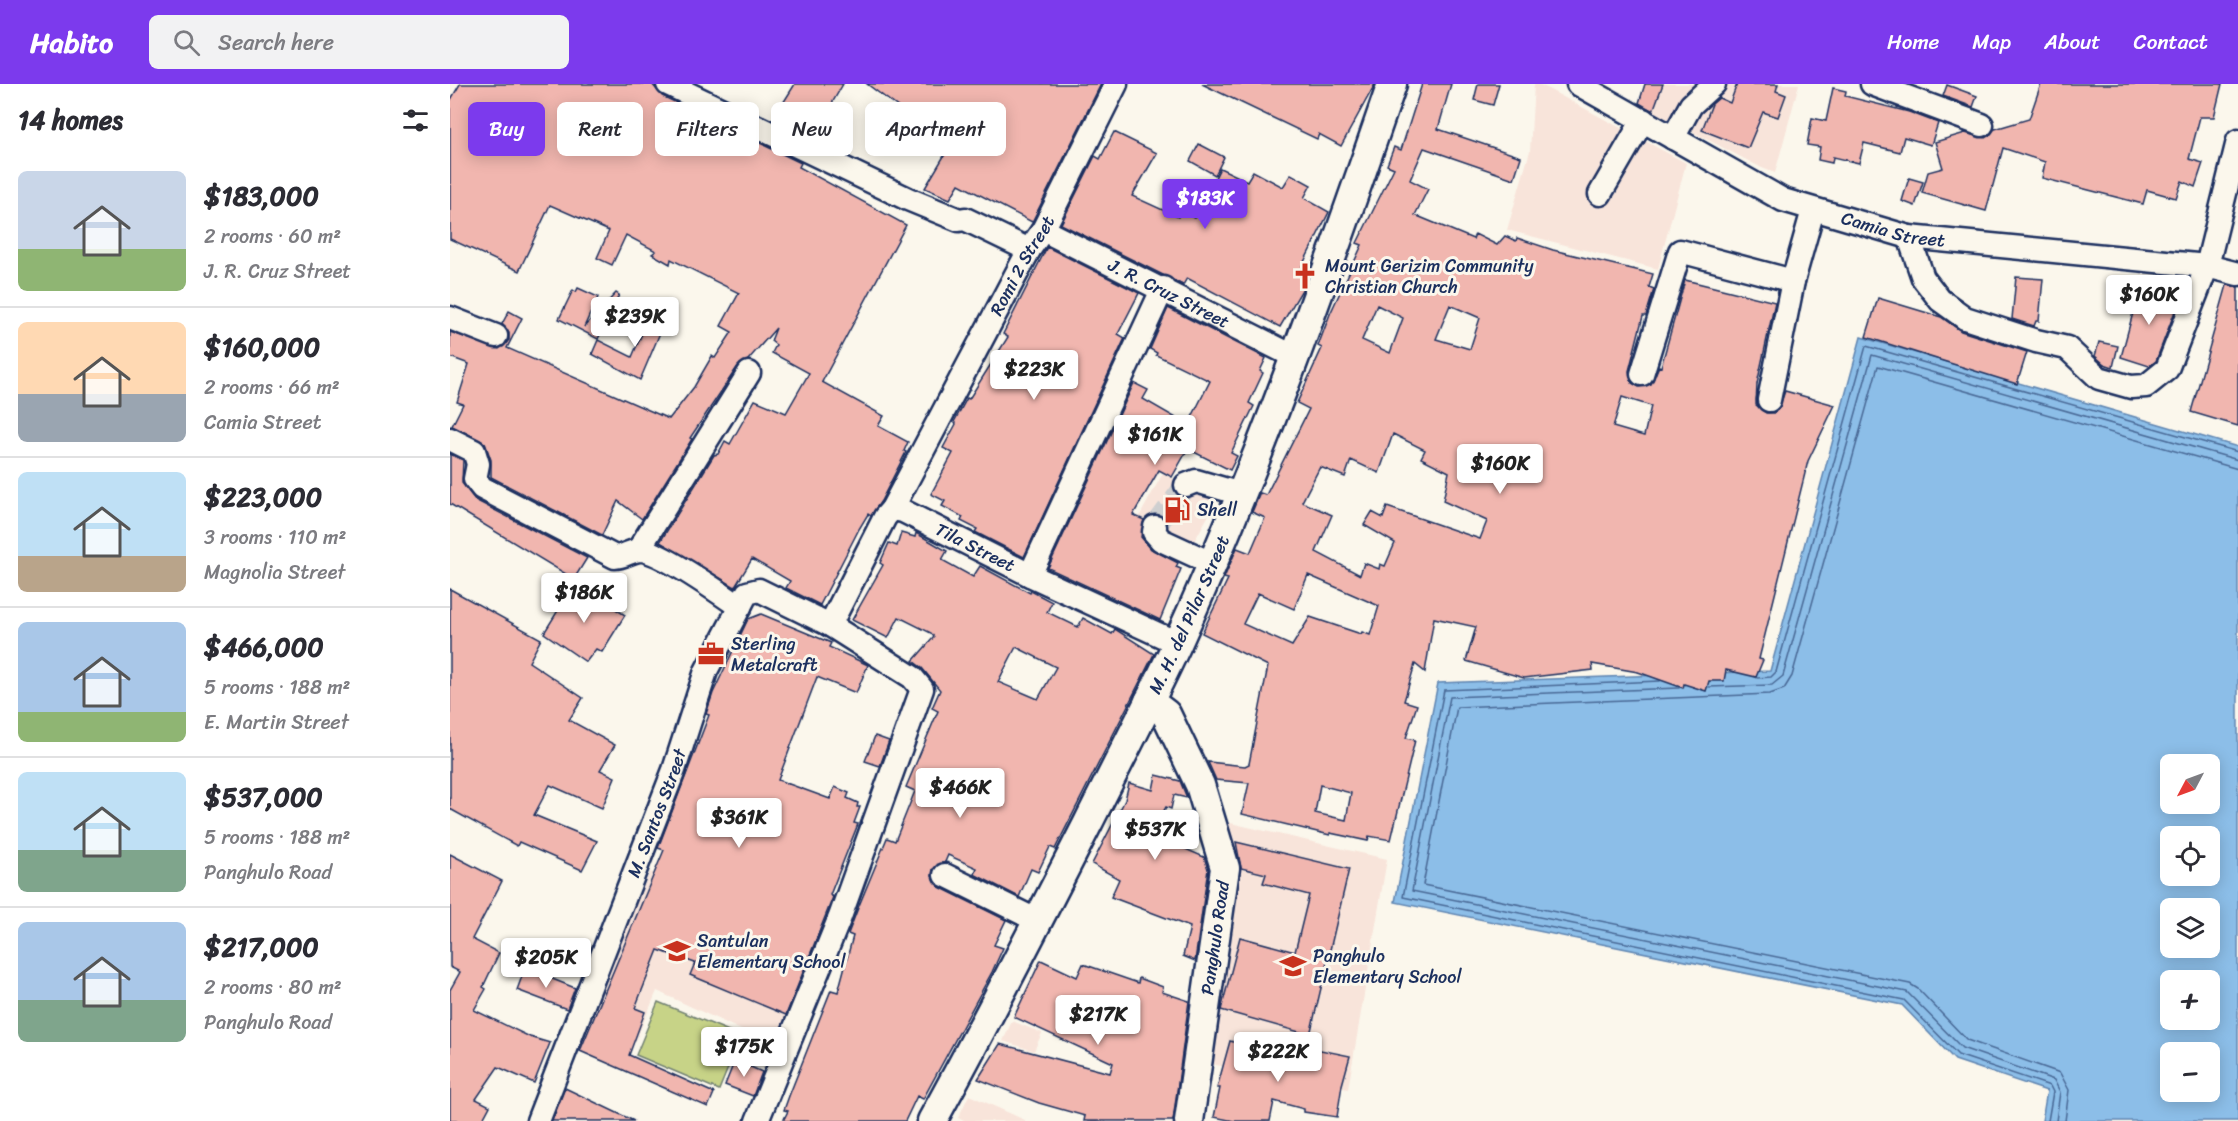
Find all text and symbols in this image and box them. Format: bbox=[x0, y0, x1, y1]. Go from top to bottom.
search box bbox=[149, 15, 569, 69]
text: Habito bbox=[30, 18, 113, 67]
text: Search here bbox=[218, 23, 334, 62]
text: Home bbox=[1887, 23, 1939, 61]
text: Map bbox=[1972, 23, 2011, 61]
text: About bbox=[2044, 23, 2101, 61]
text: Contact bbox=[2134, 23, 2208, 61]
icon: search bbox=[170, 26, 203, 59]
text: 14 homes bbox=[18, 97, 123, 143]
chip: Buy bbox=[468, 102, 545, 156]
chip: Rent bbox=[557, 102, 643, 156]
chip: Filters bbox=[655, 102, 759, 156]
chip: New bbox=[771, 102, 853, 156]
chip: Apartment bbox=[865, 102, 1006, 156]
icon: filters bbox=[399, 104, 432, 137]
text: $183,000 bbox=[204, 173, 319, 219]
pin: $183K bbox=[1163, 179, 1247, 230]
text: $183K bbox=[1176, 181, 1234, 216]
icon: home bbox=[66, 195, 138, 267]
street label: Camia Street bbox=[1838, 202, 1947, 256]
street label: Romi 2 Street bbox=[981, 210, 1064, 322]
text: 2 rooms · 60 m² bbox=[204, 219, 341, 254]
street label: J. R. Cruz Street bbox=[1102, 249, 1235, 338]
place label: Mount Gerizim Community Christian Church bbox=[1325, 250, 1534, 303]
text: J. R. Cruz Street bbox=[204, 254, 351, 289]
church icon: Mount Gerizim Community Christian Church bbox=[1290, 261, 1320, 291]
pin: $160K bbox=[2107, 275, 2191, 326]
text: $160K bbox=[2120, 277, 2178, 312]
pin: $239K bbox=[593, 297, 677, 348]
text: $239K bbox=[605, 299, 665, 334]
text: $160,000 bbox=[204, 324, 320, 370]
icon: home bbox=[66, 346, 138, 418]
pin: $223K bbox=[992, 350, 1076, 401]
text: $223K bbox=[1004, 352, 1064, 387]
text: 2 rooms · 66 m² bbox=[204, 370, 340, 405]
text: Camia Street bbox=[204, 405, 321, 440]
pin: $161K bbox=[1113, 415, 1197, 466]
text: $161K bbox=[1128, 417, 1182, 452]
pin: $160K bbox=[1458, 444, 1542, 495]
text: $160K bbox=[1471, 446, 1529, 481]
text: $223,000 bbox=[204, 474, 322, 520]
place label: Shell bbox=[1197, 494, 1238, 526]
fuel station icon: Shell bbox=[1162, 495, 1192, 525]
icon: home bbox=[66, 496, 138, 568]
street label: Tila Street bbox=[929, 514, 1021, 581]
text: 3 rooms · 110 m² bbox=[204, 520, 346, 555]
street label: M. H. del Pilar Street bbox=[1139, 530, 1239, 700]
text: Magnolia Street bbox=[204, 555, 345, 590]
pin: $186K bbox=[542, 573, 626, 624]
text: $186K bbox=[555, 575, 613, 610]
text: $466,000 bbox=[204, 624, 324, 670]
place label: Sterling Metalcraft bbox=[731, 628, 818, 681]
office icon: Sterling Metalcraft bbox=[696, 639, 726, 669]
icon: home bbox=[66, 646, 138, 718]
text: 5 rooms · 188 m² bbox=[204, 670, 350, 705]
text: E. Martin Street bbox=[204, 705, 349, 740]
street label: M. Santos Street bbox=[618, 744, 696, 882]
north arrow bbox=[2160, 754, 2220, 814]
map controls bbox=[2160, 754, 2220, 1102]
pin: $466K bbox=[918, 768, 1002, 819]
text: $466K bbox=[930, 770, 990, 805]
text: $537,000 bbox=[204, 774, 323, 820]
icon: home bbox=[66, 796, 138, 868]
pin: $361K bbox=[697, 798, 781, 849]
text: $361K bbox=[711, 800, 767, 835]
pin: $537K bbox=[1113, 810, 1197, 861]
text: $537K bbox=[1125, 812, 1185, 847]
text: 5 rooms · 188 m² bbox=[204, 820, 350, 855]
button: locate bbox=[2160, 826, 2220, 886]
text: Panghulo Road bbox=[204, 855, 332, 890]
street label: Panghulo Road bbox=[1191, 877, 1239, 997]
button: layers bbox=[2160, 898, 2220, 958]
text: $217,000 bbox=[204, 924, 319, 970]
place label: Santulan Elementary School bbox=[697, 925, 846, 978]
school or university icon: Santulan Elementary School bbox=[662, 936, 692, 966]
pin: $205K bbox=[504, 938, 588, 989]
text: $205K bbox=[515, 940, 577, 975]
place label: Panghulo Elementary School bbox=[1313, 940, 1462, 993]
icon: home bbox=[66, 946, 138, 1018]
school or university icon: Panghulo Elementary School bbox=[1278, 951, 1308, 981]
text: 2 rooms · 80 m² bbox=[204, 970, 342, 1005]
button: + bbox=[2160, 970, 2220, 1030]
pin: $217K bbox=[1056, 995, 1140, 1046]
text: $217K bbox=[1069, 997, 1127, 1032]
text: Panghulo Road bbox=[204, 1005, 332, 1040]
pin: $175K bbox=[702, 1027, 786, 1078]
text: $175K bbox=[715, 1029, 773, 1064]
pin: $222K bbox=[1236, 1032, 1320, 1083]
text: $222K bbox=[1248, 1034, 1308, 1069]
button: − bbox=[2160, 1042, 2220, 1102]

